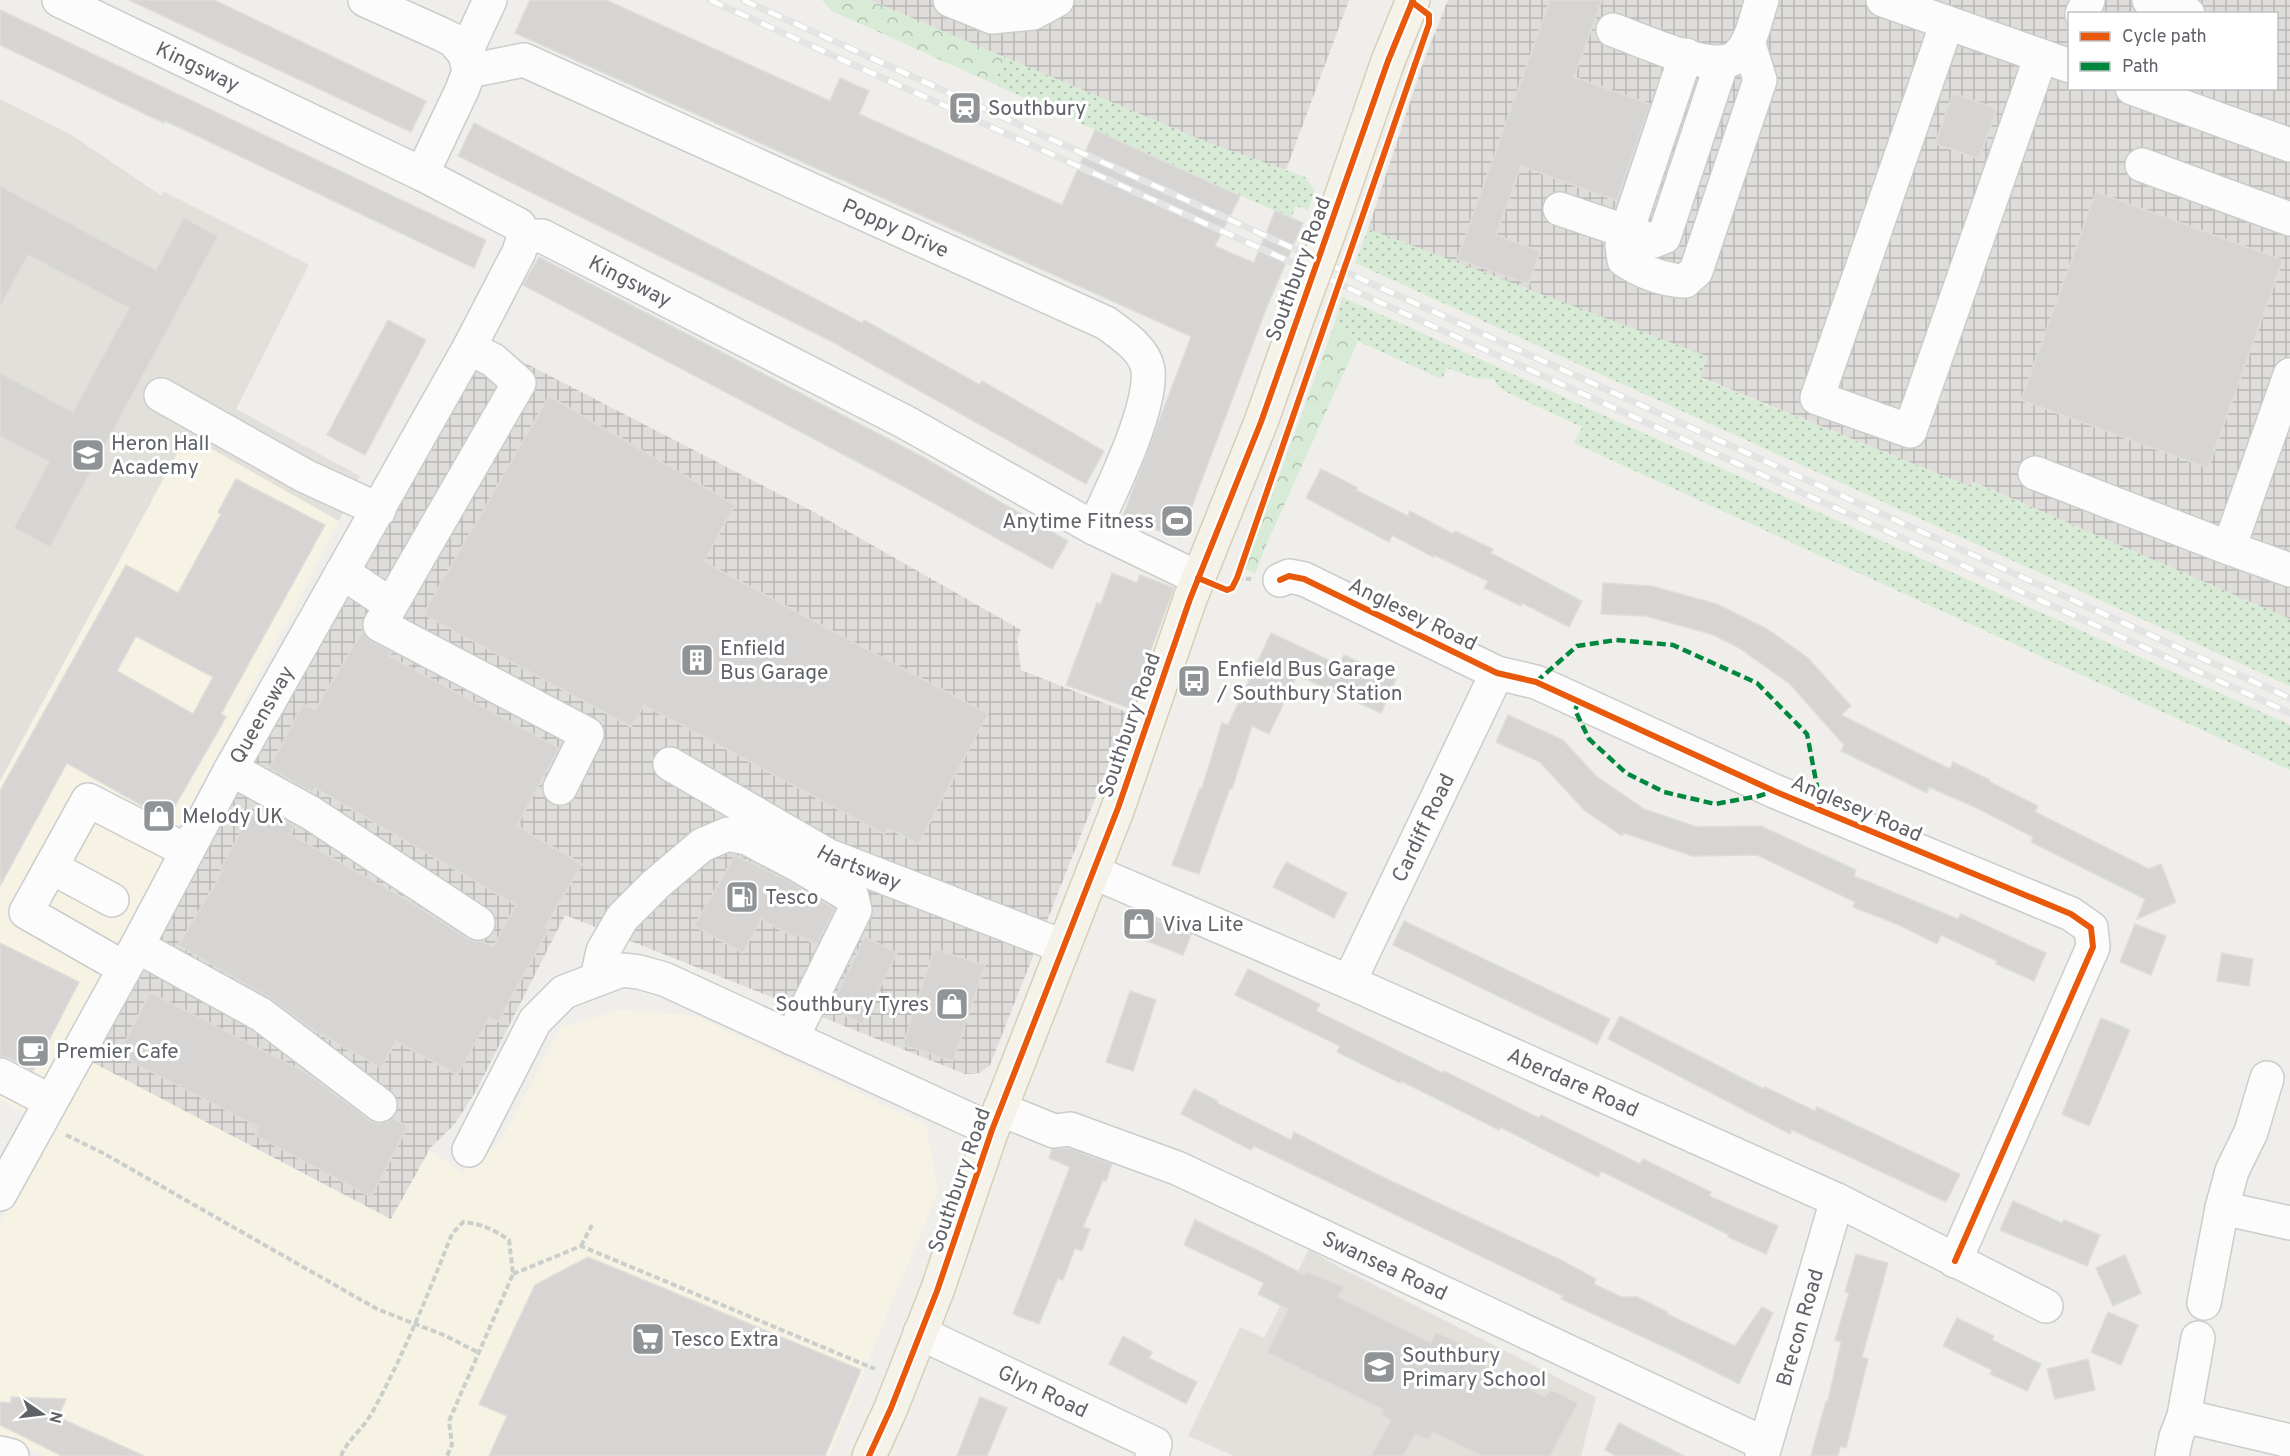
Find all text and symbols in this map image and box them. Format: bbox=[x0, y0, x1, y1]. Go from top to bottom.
legend bbox=[2068, 12, 2278, 90]
text: Cycle path bbox=[2122, 26, 2207, 49]
street label: Kingsway bbox=[151, 36, 244, 99]
text: Path bbox=[2122, 56, 2159, 79]
station icon: Southbury bbox=[947, 90, 983, 126]
place label: Southbury bbox=[988, 96, 1086, 123]
street label: Poppy Drive bbox=[837, 194, 953, 265]
street label: Southbury Road bbox=[1261, 194, 1338, 345]
street label: Kingsway bbox=[583, 250, 676, 315]
place label: Heron Hall Academy bbox=[111, 431, 209, 482]
school or university icon: Heron Hall Academy bbox=[70, 437, 106, 473]
sports icon: Anytime Fitness bbox=[1159, 503, 1195, 539]
place label: Anytime Fitness bbox=[1002, 509, 1154, 536]
street label: Anglesey Road bbox=[1344, 573, 1481, 658]
place label: Enfield Bus Garage bbox=[720, 636, 828, 687]
building icon: Enfield Bus Garage bbox=[679, 642, 715, 678]
street label: Southbury Road bbox=[1093, 649, 1168, 802]
place label: Enfield Bus Garage / Southbury Station bbox=[1216, 657, 1403, 708]
street label: Queensway bbox=[224, 662, 301, 769]
bus stop icon: Enfield Bus Garage / Southbury Station bbox=[1176, 663, 1212, 699]
street label: Cardiff Road bbox=[1387, 770, 1462, 887]
street label: Anglesey Road bbox=[1787, 770, 1926, 849]
shop icon: Melody UK bbox=[141, 798, 177, 834]
place label: Melody UK bbox=[182, 804, 284, 831]
street label: Hartsway bbox=[811, 840, 905, 898]
fuel station icon: Tesco bbox=[724, 879, 760, 915]
place label: Tesco bbox=[765, 885, 818, 912]
shop icon: Viva Lite bbox=[1121, 906, 1157, 942]
place label: Viva Lite bbox=[1162, 912, 1243, 939]
shop icon: Southbury Tyres bbox=[934, 986, 970, 1022]
place label: Southbury Tyres bbox=[775, 992, 929, 1019]
cafe icon: Premier Cafe bbox=[15, 1033, 51, 1069]
place label: Premier Cafe bbox=[56, 1039, 179, 1066]
street label: Aberdare Road bbox=[1502, 1042, 1642, 1125]
street label: Southbury Road bbox=[923, 1104, 998, 1257]
street label: Swansea Road bbox=[1317, 1226, 1451, 1308]
street label: Brecon Road bbox=[1771, 1266, 1831, 1390]
supermarket icon: Tesco Extra bbox=[630, 1321, 666, 1357]
place label: Tesco Extra bbox=[671, 1327, 779, 1354]
place label: Southbury Primary School bbox=[1402, 1343, 1546, 1394]
school or university icon: Southbury Primary School bbox=[1361, 1349, 1397, 1385]
street label: Glyn Road bbox=[993, 1360, 1092, 1425]
north arrow bbox=[12, 1384, 72, 1444]
text: N bbox=[44, 1409, 66, 1425]

